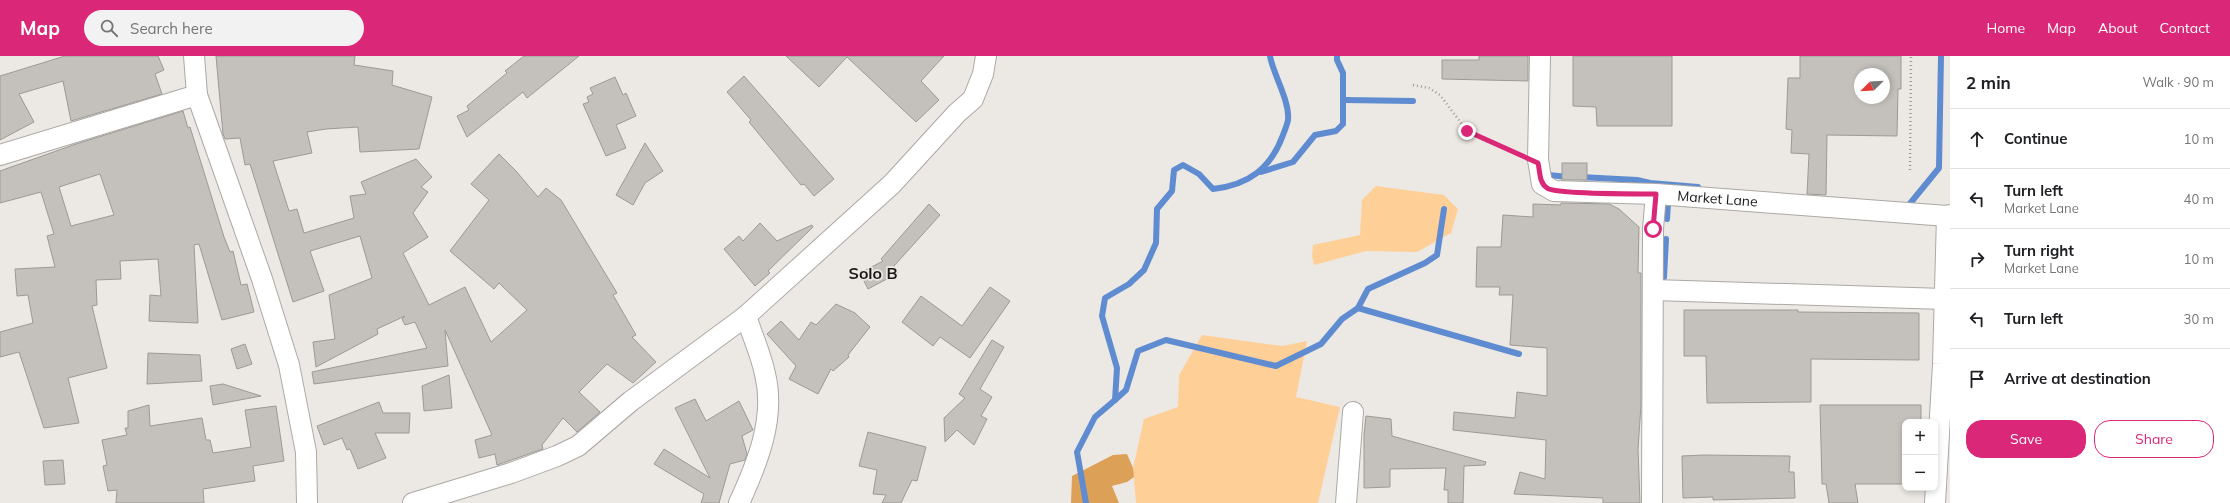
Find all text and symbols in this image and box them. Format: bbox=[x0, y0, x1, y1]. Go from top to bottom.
search box bbox=[84, 10, 364, 46]
text: Map bbox=[20, 16, 60, 40]
icon: search bbox=[98, 17, 120, 39]
text: Search here bbox=[130, 19, 213, 38]
text: Home bbox=[1986, 19, 2025, 37]
text: Map bbox=[2047, 19, 2076, 37]
text: About bbox=[2098, 19, 2138, 37]
text: Contact bbox=[2160, 19, 2210, 37]
north arrow bbox=[1854, 68, 1890, 104]
text: 2 min bbox=[1966, 72, 2011, 93]
text: Walk · 90 m bbox=[2143, 74, 2214, 90]
route end bbox=[1458, 122, 1476, 140]
icon: ahead bbox=[1966, 128, 1988, 150]
text: Continue bbox=[2004, 129, 2067, 148]
text: 10 m bbox=[2184, 131, 2214, 147]
text: Turn left bbox=[2004, 181, 2063, 200]
street label: Market Lane bbox=[1677, 187, 1758, 211]
icon: left bbox=[1966, 188, 1988, 210]
text: 40 m bbox=[2184, 191, 2214, 207]
text: Market Lane bbox=[2004, 200, 2079, 216]
route start bbox=[1644, 220, 1662, 238]
text: Turn right bbox=[2004, 241, 2074, 260]
icon: right bbox=[1966, 248, 1988, 270]
text: 10 m bbox=[2184, 251, 2214, 267]
text: Market Lane bbox=[2004, 260, 2079, 276]
district label: Solo B bbox=[849, 263, 897, 283]
icon: left bbox=[1966, 308, 1988, 330]
text: Turn left bbox=[2004, 309, 2063, 328]
text: 30 m bbox=[2184, 311, 2214, 327]
icon: arrive bbox=[1966, 368, 1988, 390]
text: Arrive at destination bbox=[2004, 369, 2151, 388]
map controls bbox=[1902, 419, 1938, 491]
button: + bbox=[1902, 419, 1938, 455]
button: Save bbox=[1966, 420, 2086, 458]
button: Share bbox=[2094, 420, 2214, 458]
button: − bbox=[1902, 455, 1938, 491]

